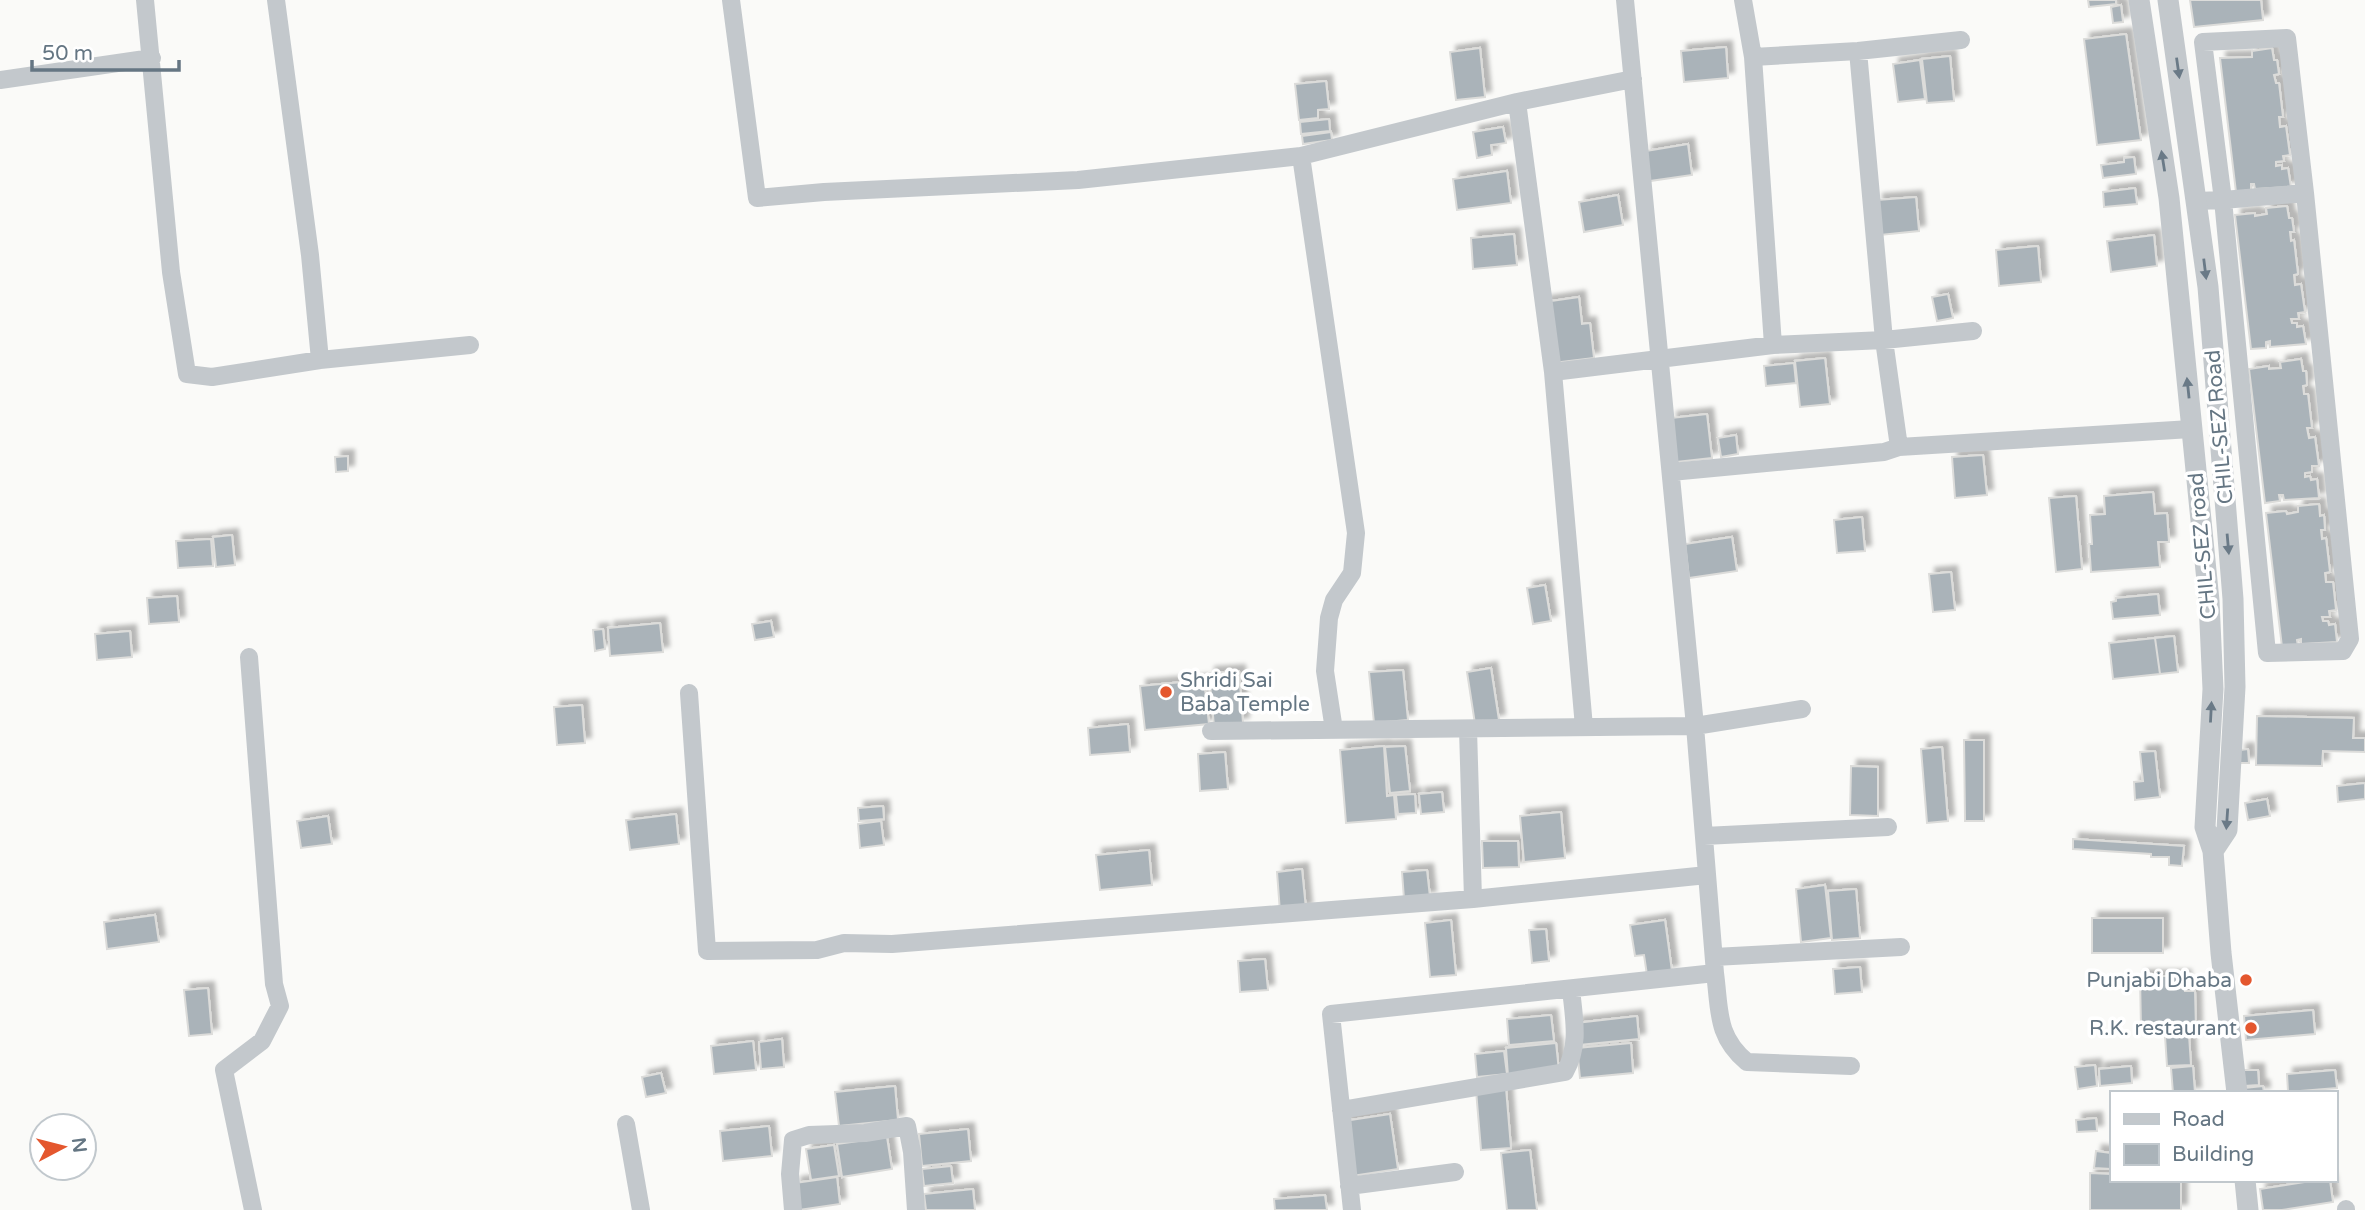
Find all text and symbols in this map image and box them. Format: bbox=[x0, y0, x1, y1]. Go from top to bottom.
scale bar bbox=[32, 28, 178, 72]
text: 50 m bbox=[42, 41, 93, 66]
one-way arrow bbox=[2172, 57, 2183, 79]
one-way arrow bbox=[2158, 150, 2169, 172]
one-way arrow bbox=[2200, 258, 2211, 280]
street label: CHIL-SEZ Road bbox=[2200, 349, 2239, 505]
one-way arrow bbox=[2182, 376, 2193, 398]
street label: CHIL-SEZ road bbox=[2184, 471, 2221, 620]
one-way arrow bbox=[2223, 534, 2234, 556]
place label: Shridi Sai Baba Temple bbox=[1180, 668, 1310, 717]
marker: Shridi Sai Baba Temple bbox=[1158, 684, 1174, 700]
one-way arrow bbox=[2206, 701, 2217, 723]
one-way arrow bbox=[2221, 808, 2232, 830]
place label: Punjabi Dhaba bbox=[2086, 968, 2232, 993]
marker: Punjabi Dhaba bbox=[2238, 972, 2254, 988]
place label: R.K. restaurant bbox=[2089, 1016, 2237, 1041]
marker: R.K. restaurant bbox=[2243, 1020, 2259, 1036]
legend bbox=[2110, 1091, 2337, 1182]
text: Road bbox=[2172, 1107, 2225, 1132]
north arrow bbox=[28, 1112, 98, 1182]
text: N bbox=[67, 1136, 91, 1154]
text: Building bbox=[2172, 1142, 2254, 1167]

